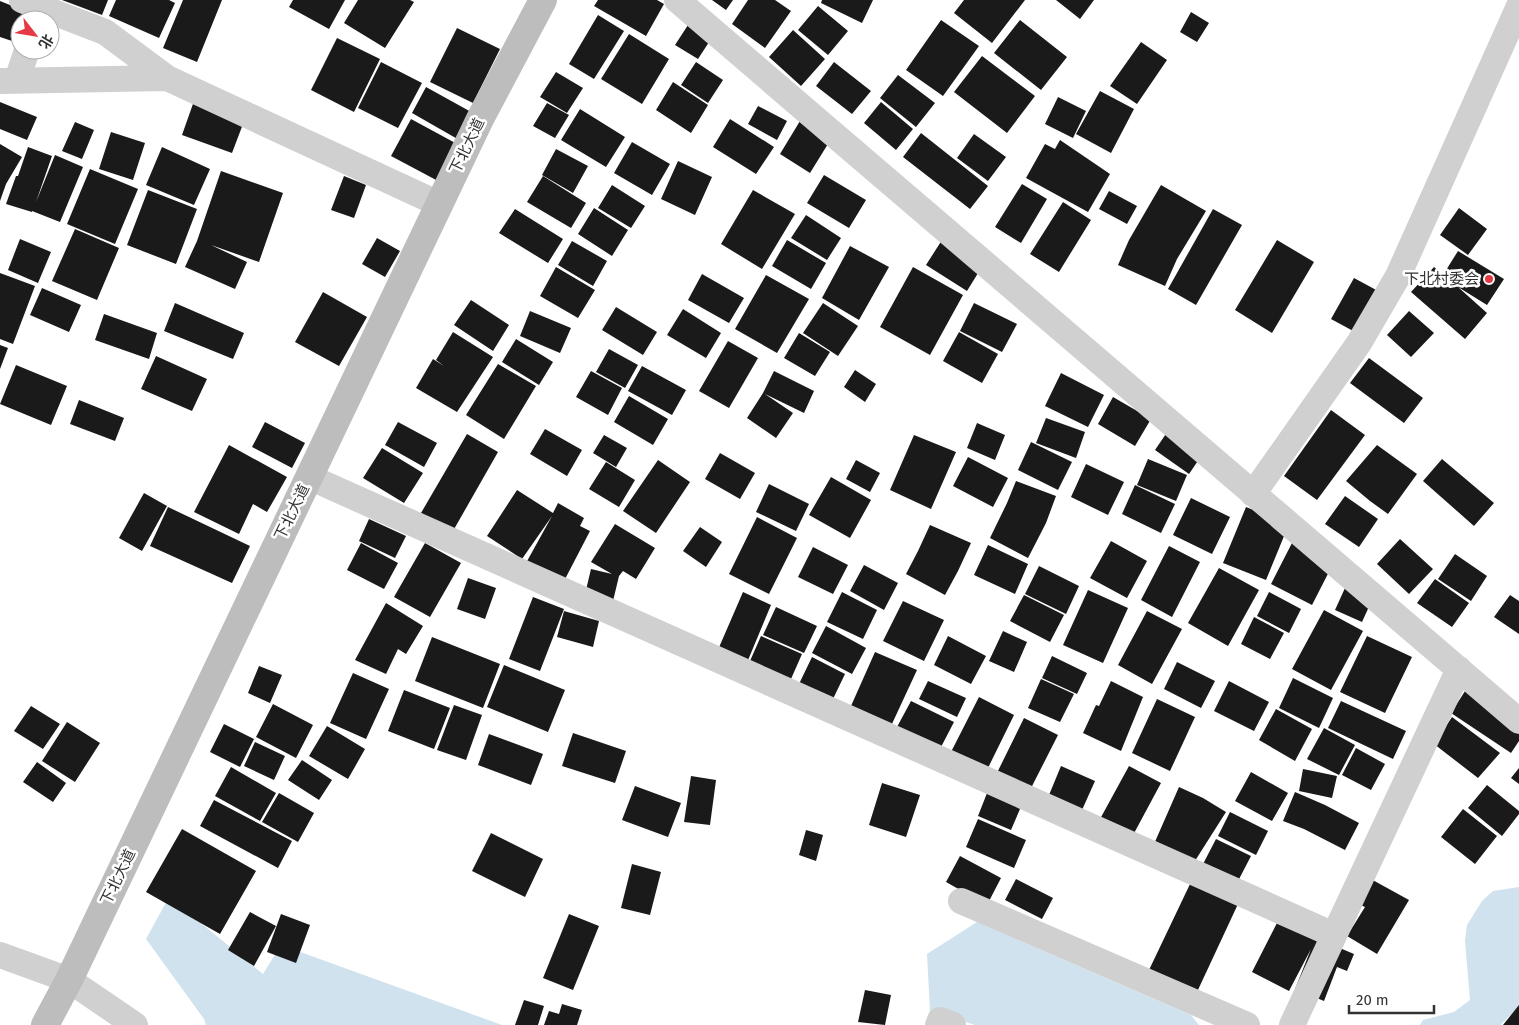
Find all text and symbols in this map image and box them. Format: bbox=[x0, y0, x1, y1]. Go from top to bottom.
north arrow bbox=[10, 10, 60, 60]
text: 北 bbox=[35, 31, 57, 52]
street label: 下北大道 bbox=[446, 115, 488, 177]
place label: 下北村委会 bbox=[1404, 270, 1479, 288]
marker: 下北村委会 bbox=[1483, 273, 1495, 285]
street label: 下北大道 bbox=[271, 481, 313, 543]
street label: 下北大道 bbox=[97, 846, 139, 908]
scale bar bbox=[1349, 982, 1434, 1014]
text: 20 m bbox=[1356, 991, 1389, 1009]

